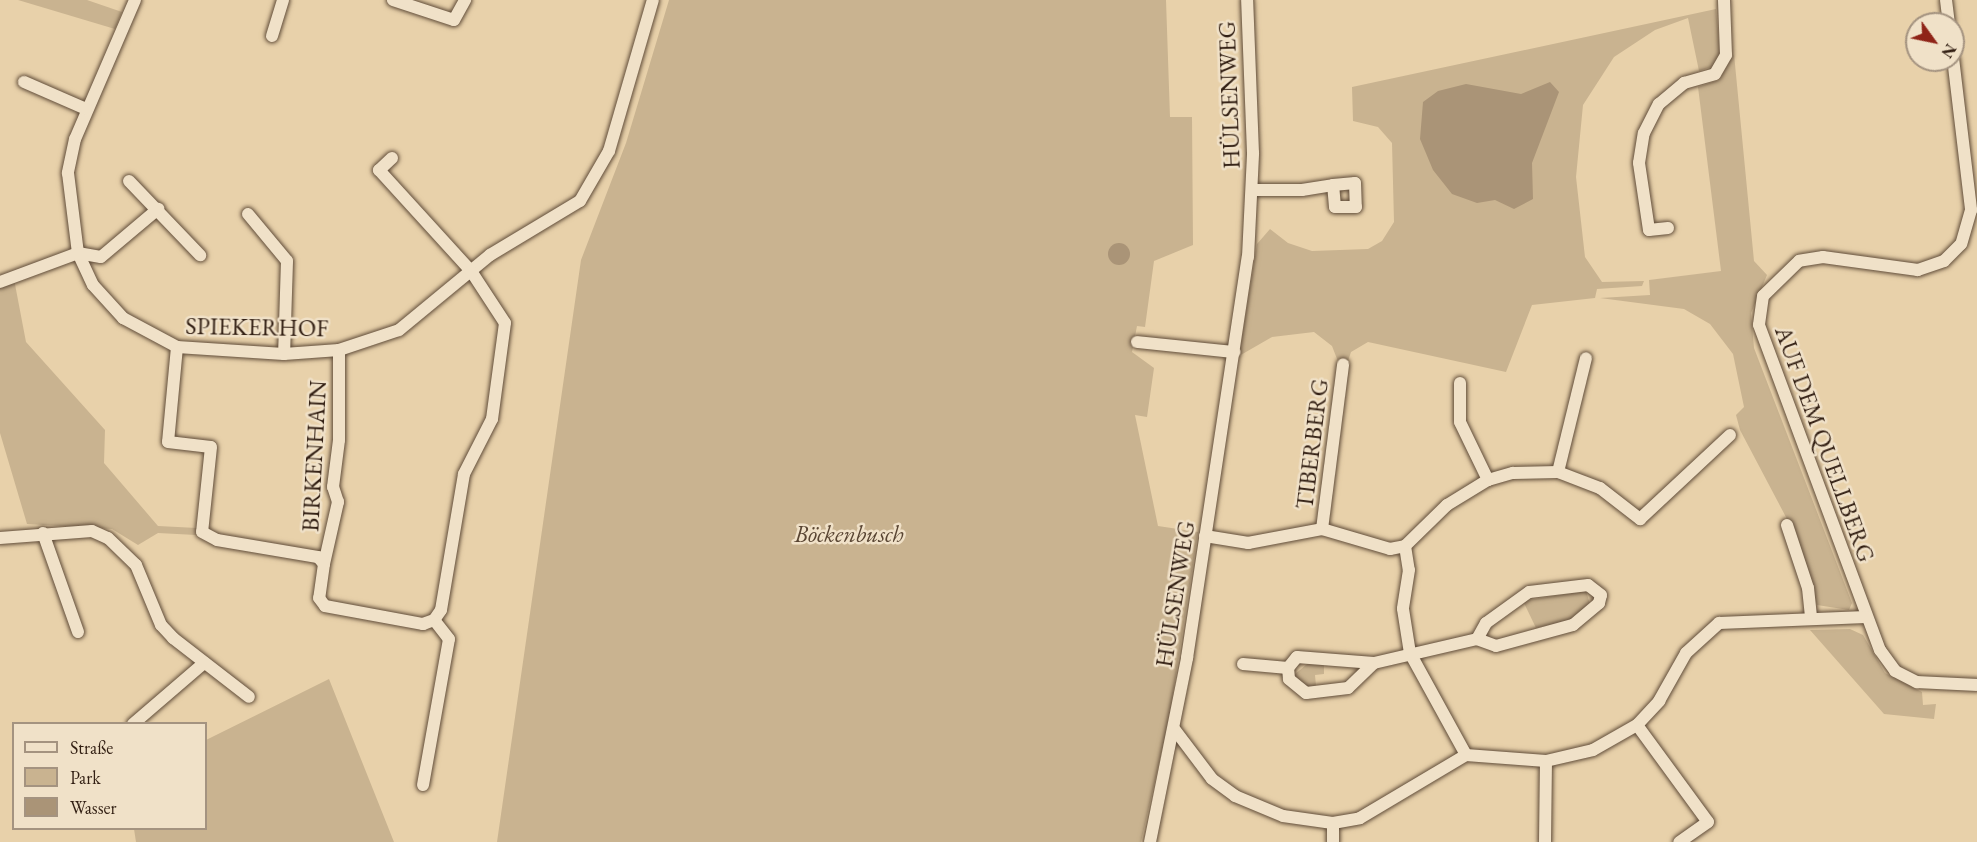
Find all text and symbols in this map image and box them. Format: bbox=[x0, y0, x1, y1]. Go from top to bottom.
north arrow bbox=[1905, 12, 1965, 72]
street label: HÜLSENWEG bbox=[1212, 21, 1246, 169]
text: N bbox=[1937, 40, 1961, 62]
street label: SPIEKERHOF bbox=[185, 311, 329, 343]
street label: AUF DEM QUELLBERG bbox=[1769, 322, 1881, 566]
street label: TIBERBERG bbox=[1290, 377, 1334, 511]
street label: BIRKENHAIN bbox=[296, 380, 332, 532]
street label: HÜLSENWEG bbox=[1149, 519, 1201, 669]
park label: Böckenbusch bbox=[794, 520, 904, 548]
legend bbox=[12, 722, 207, 830]
text: Straße bbox=[70, 736, 113, 759]
text: Park bbox=[70, 766, 101, 789]
text: Wasser bbox=[70, 796, 117, 819]

